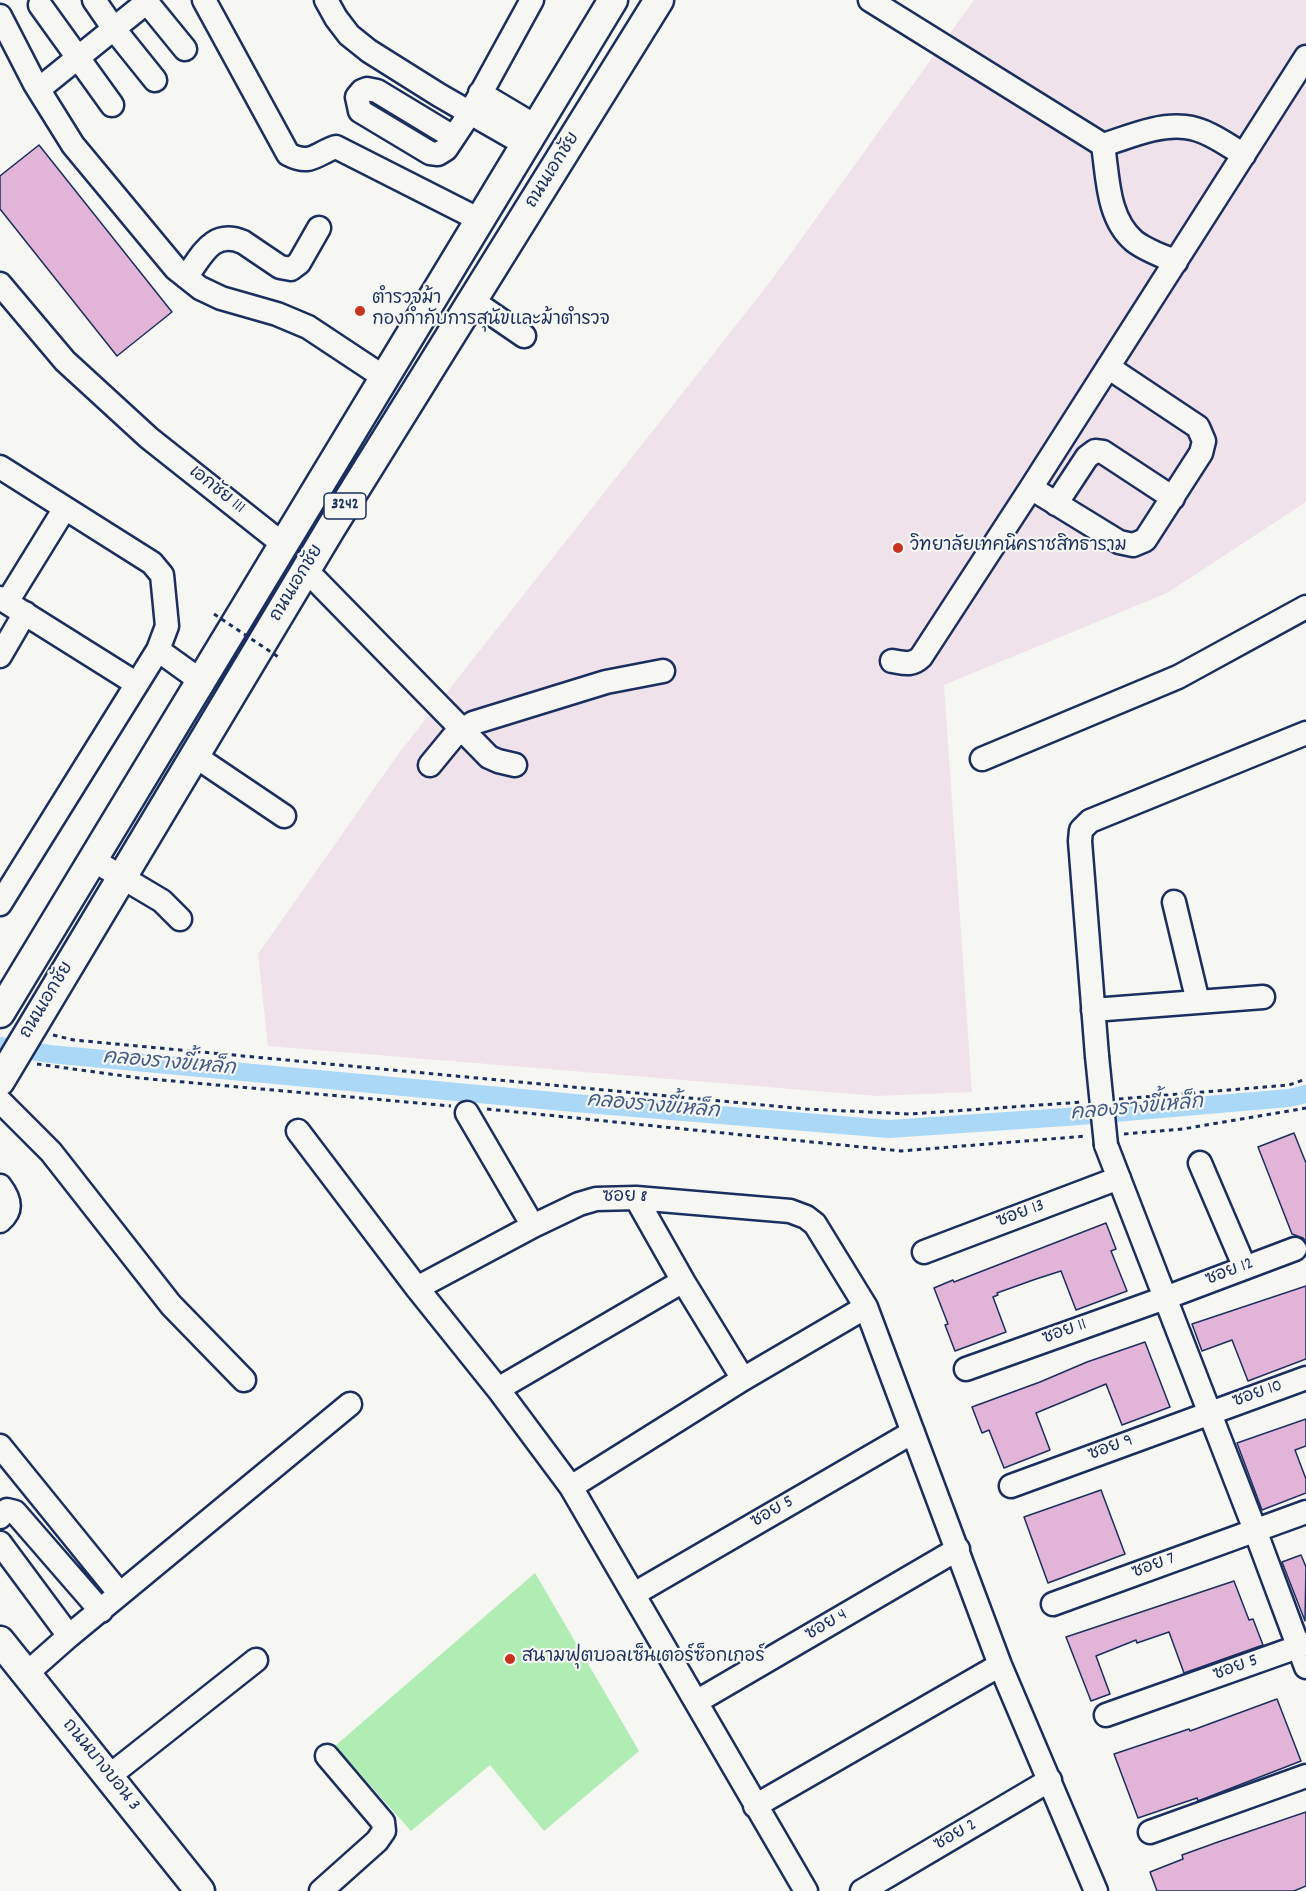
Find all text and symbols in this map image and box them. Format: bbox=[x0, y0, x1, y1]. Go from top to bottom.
street label: ถนนเอกชัย bbox=[522, 129, 586, 213]
place label: ตำรวจม้า กองกำกับการสุนัขและม้าตำรวจ bbox=[372, 290, 610, 332]
marker: ตำรวจม้า กองกำกับการสุนัขและม้าตำรวจ bbox=[353, 304, 367, 318]
street label: เอกชัย 111 bbox=[184, 462, 248, 520]
road number: 3242 bbox=[324, 493, 366, 519]
place label: วิทยาลัยเทคนิคราชสิทธาราม bbox=[910, 537, 1127, 559]
marker: วิทยาลัยเทคนิคราชสิทธาราม bbox=[891, 541, 905, 555]
street label: ถนนเอกชัย bbox=[267, 542, 329, 626]
street label: ถนนเอกชัย bbox=[17, 959, 79, 1043]
water label: คลองรางขี้เหล็ก bbox=[102, 1047, 236, 1083]
water label: คลองรางขี้เหล็ก bbox=[586, 1090, 720, 1126]
water label: คลองรางขี้เหล็ก bbox=[1070, 1092, 1204, 1128]
street label: ซอย 8 bbox=[603, 1188, 647, 1210]
street label: ซอย 13 bbox=[994, 1196, 1048, 1234]
street label: ซอย 12 bbox=[1203, 1254, 1257, 1292]
street label: ซอย 11 bbox=[1040, 1315, 1090, 1351]
street label: ซอย 10 bbox=[1230, 1376, 1286, 1414]
street label: ซอย 9 bbox=[1086, 1431, 1136, 1467]
street label: ซอย 5 bbox=[748, 1492, 798, 1534]
street label: ซอย 7 bbox=[1129, 1549, 1179, 1585]
street label: ซอย 4 bbox=[802, 1605, 852, 1647]
place label: สนามฟุตบอลเซ็นเตอร์ซ็อกเกอร์ bbox=[522, 1648, 765, 1670]
street label: ซอย 5 bbox=[1211, 1651, 1261, 1687]
marker: สนามฟุตบอลเซ็นเตอร์ซ็อกเกอร์ bbox=[503, 1652, 517, 1666]
street label: ถนนบางบอน 3 bbox=[56, 1716, 144, 1816]
street label: ซอย 2 bbox=[931, 1815, 981, 1857]

